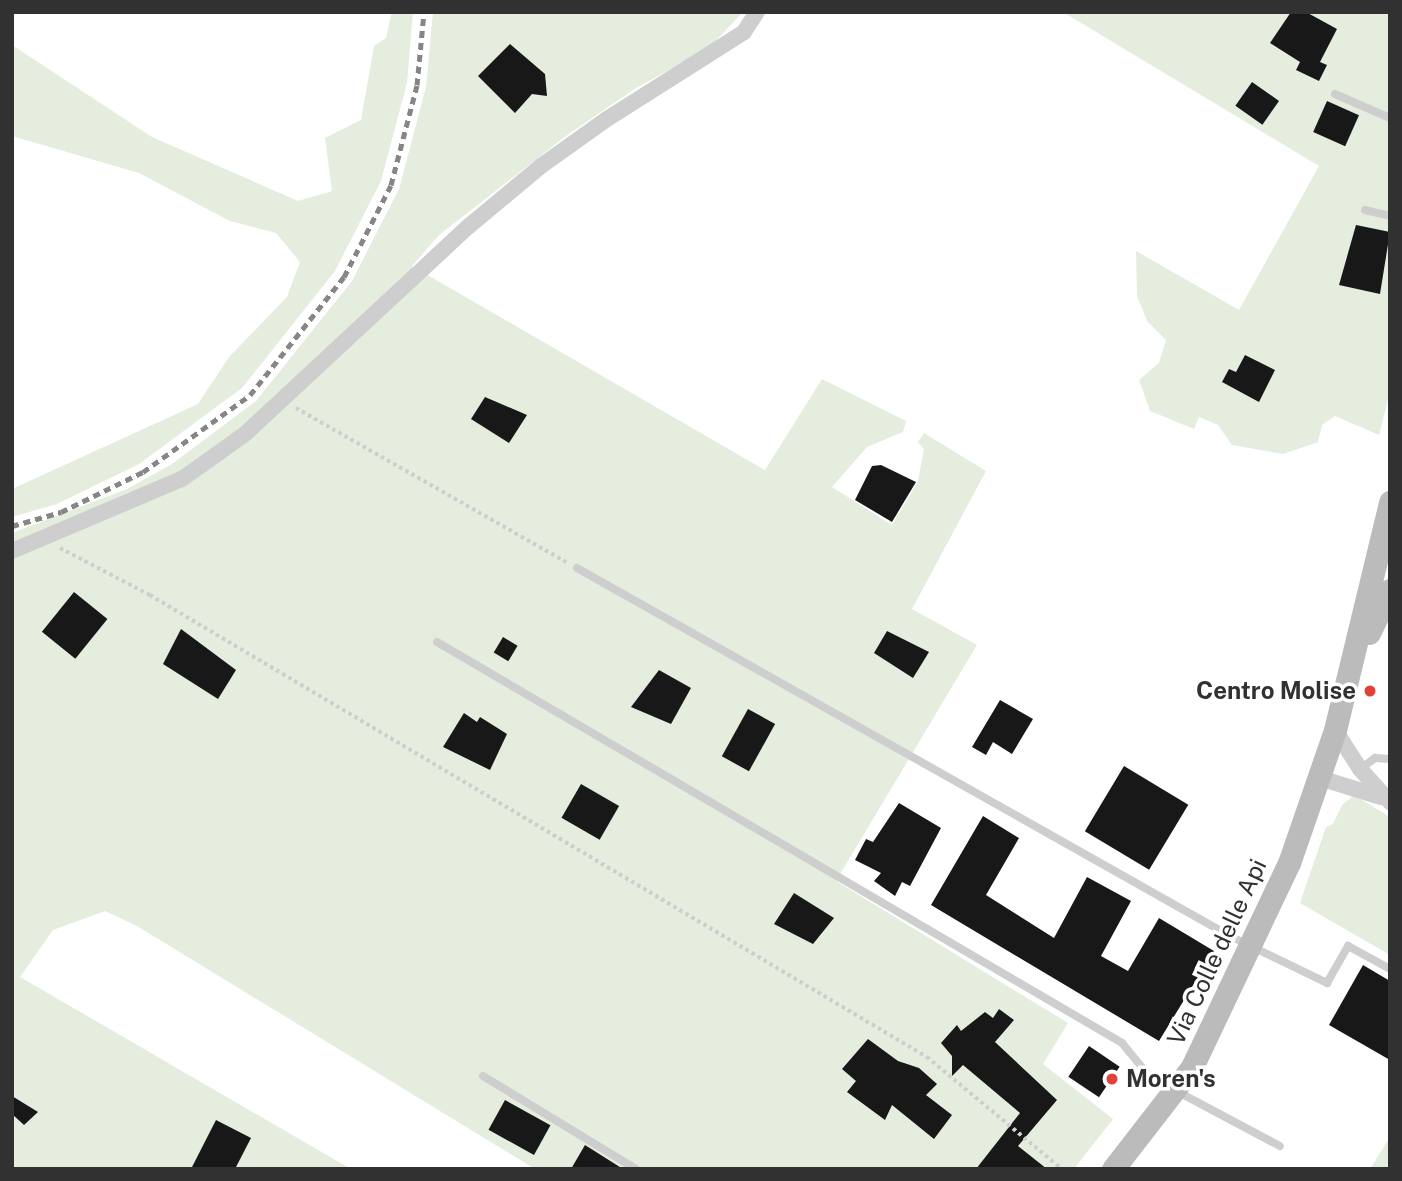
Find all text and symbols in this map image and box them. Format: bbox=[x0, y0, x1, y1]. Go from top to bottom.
place label: Centro Molise bbox=[1196, 677, 1356, 705]
marker: Centro Molise bbox=[1362, 683, 1378, 699]
street label: Via Colle delle Api bbox=[1161, 854, 1273, 1050]
place label: Moren's bbox=[1126, 1065, 1216, 1093]
marker: Moren's bbox=[1104, 1071, 1120, 1087]

